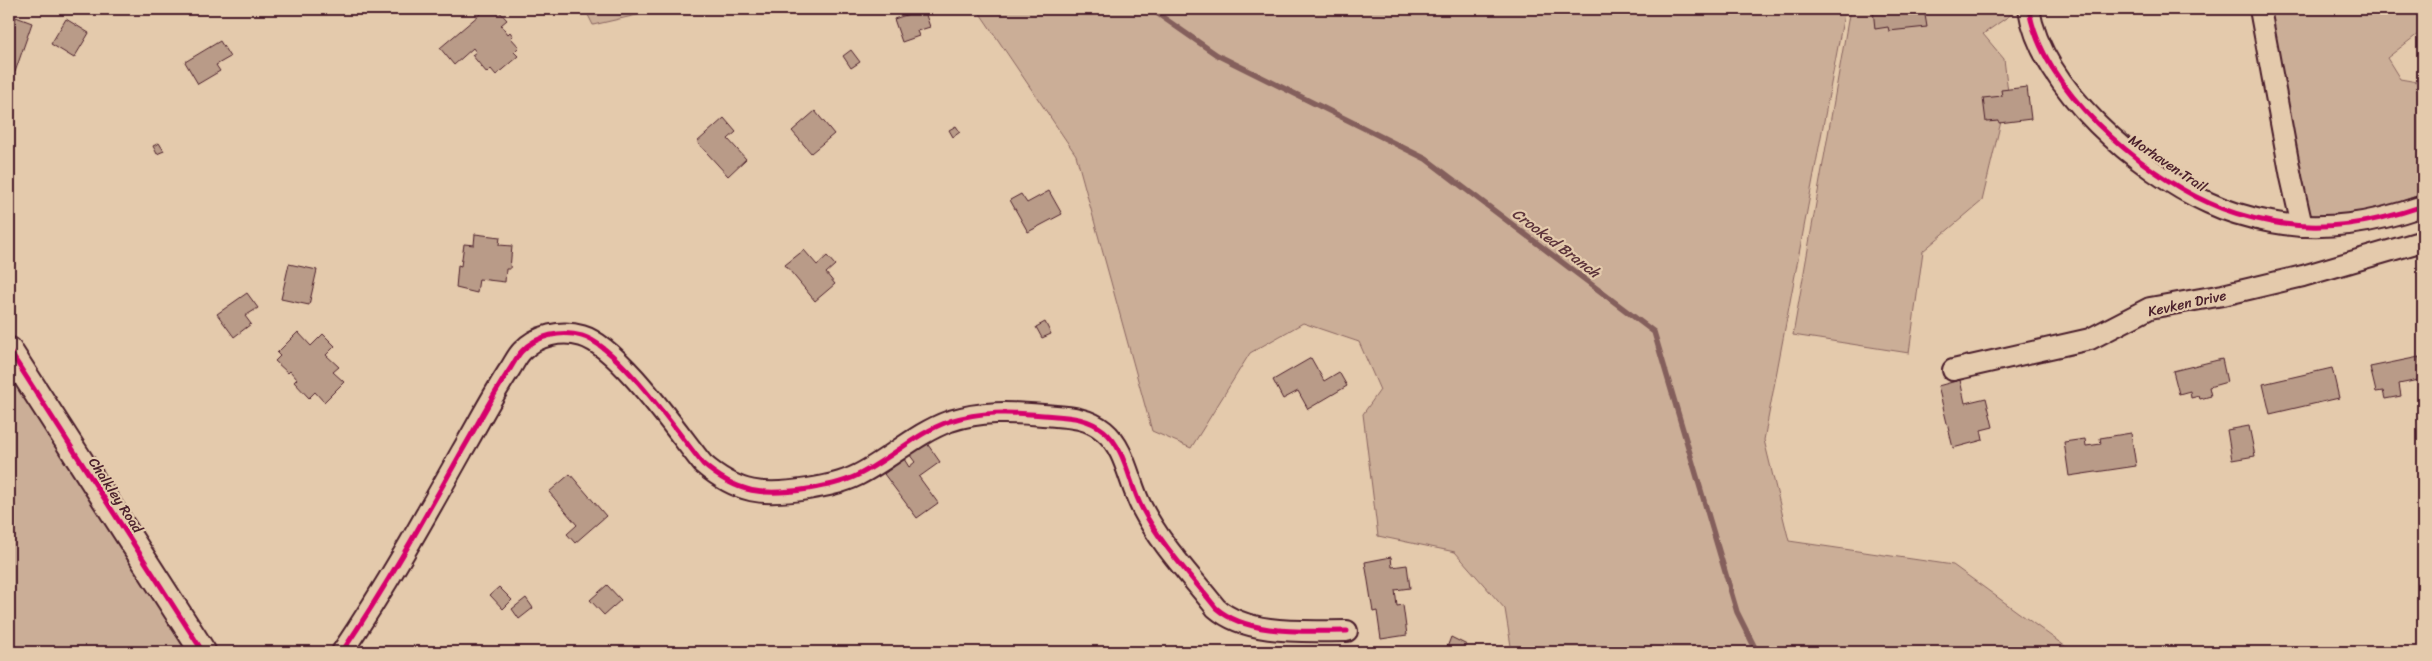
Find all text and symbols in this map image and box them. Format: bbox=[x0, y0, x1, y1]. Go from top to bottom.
street label: Morhaven Trail bbox=[2123, 128, 2213, 200]
water label: Crooked Branch bbox=[1507, 201, 1606, 285]
street label: Kevken Drive bbox=[2145, 283, 2229, 324]
street label: Chalkley Road bbox=[82, 452, 150, 540]

